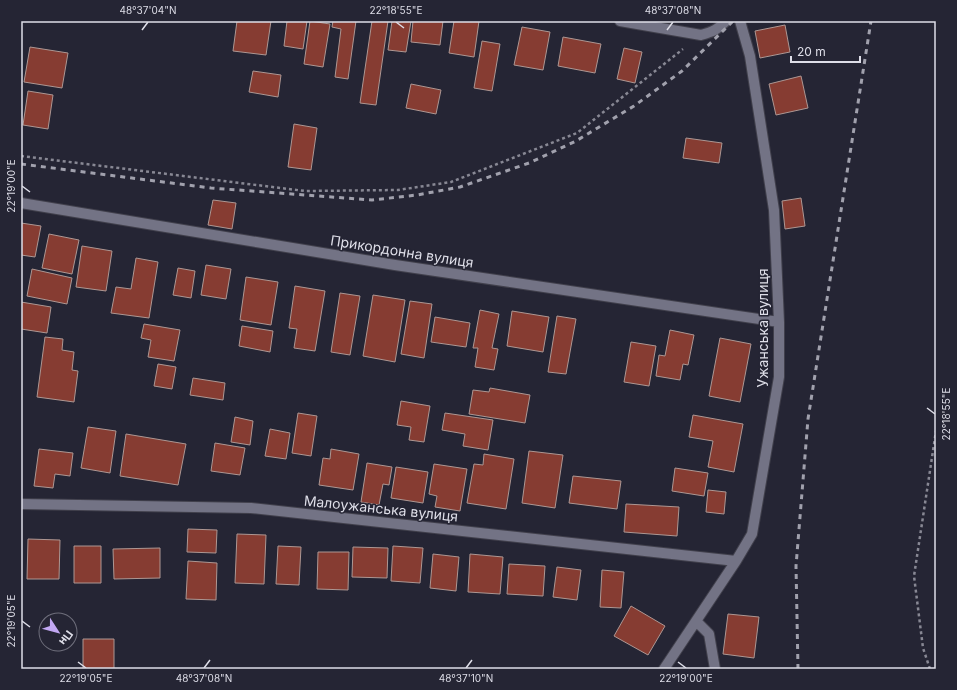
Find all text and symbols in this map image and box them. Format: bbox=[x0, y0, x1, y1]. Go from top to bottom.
text: 48°37'04"N bbox=[120, 4, 176, 16]
text: 22°18'55"E bbox=[370, 4, 422, 16]
text: 48°37'08"N bbox=[645, 4, 701, 16]
scale bar bbox=[791, 38, 860, 64]
text: 20 m bbox=[797, 44, 826, 59]
text: 22°19'00"E bbox=[5, 159, 17, 213]
street label: Прикордонна вулиця bbox=[329, 231, 475, 271]
street label: Ужанська вулиця bbox=[754, 268, 771, 388]
text: 22°18'55"E bbox=[940, 388, 952, 440]
street label: Малоужанська вулиця bbox=[303, 491, 459, 525]
text: 22°19'05"E bbox=[5, 594, 17, 648]
north arrow bbox=[38, 612, 78, 652]
text: Пн bbox=[56, 628, 76, 648]
text: 22°19'05"E bbox=[59, 672, 113, 684]
text: 48°37'08"N bbox=[176, 672, 232, 684]
text: 48°37'10"N bbox=[439, 672, 493, 684]
text: 22°19'00"E bbox=[659, 672, 713, 684]

